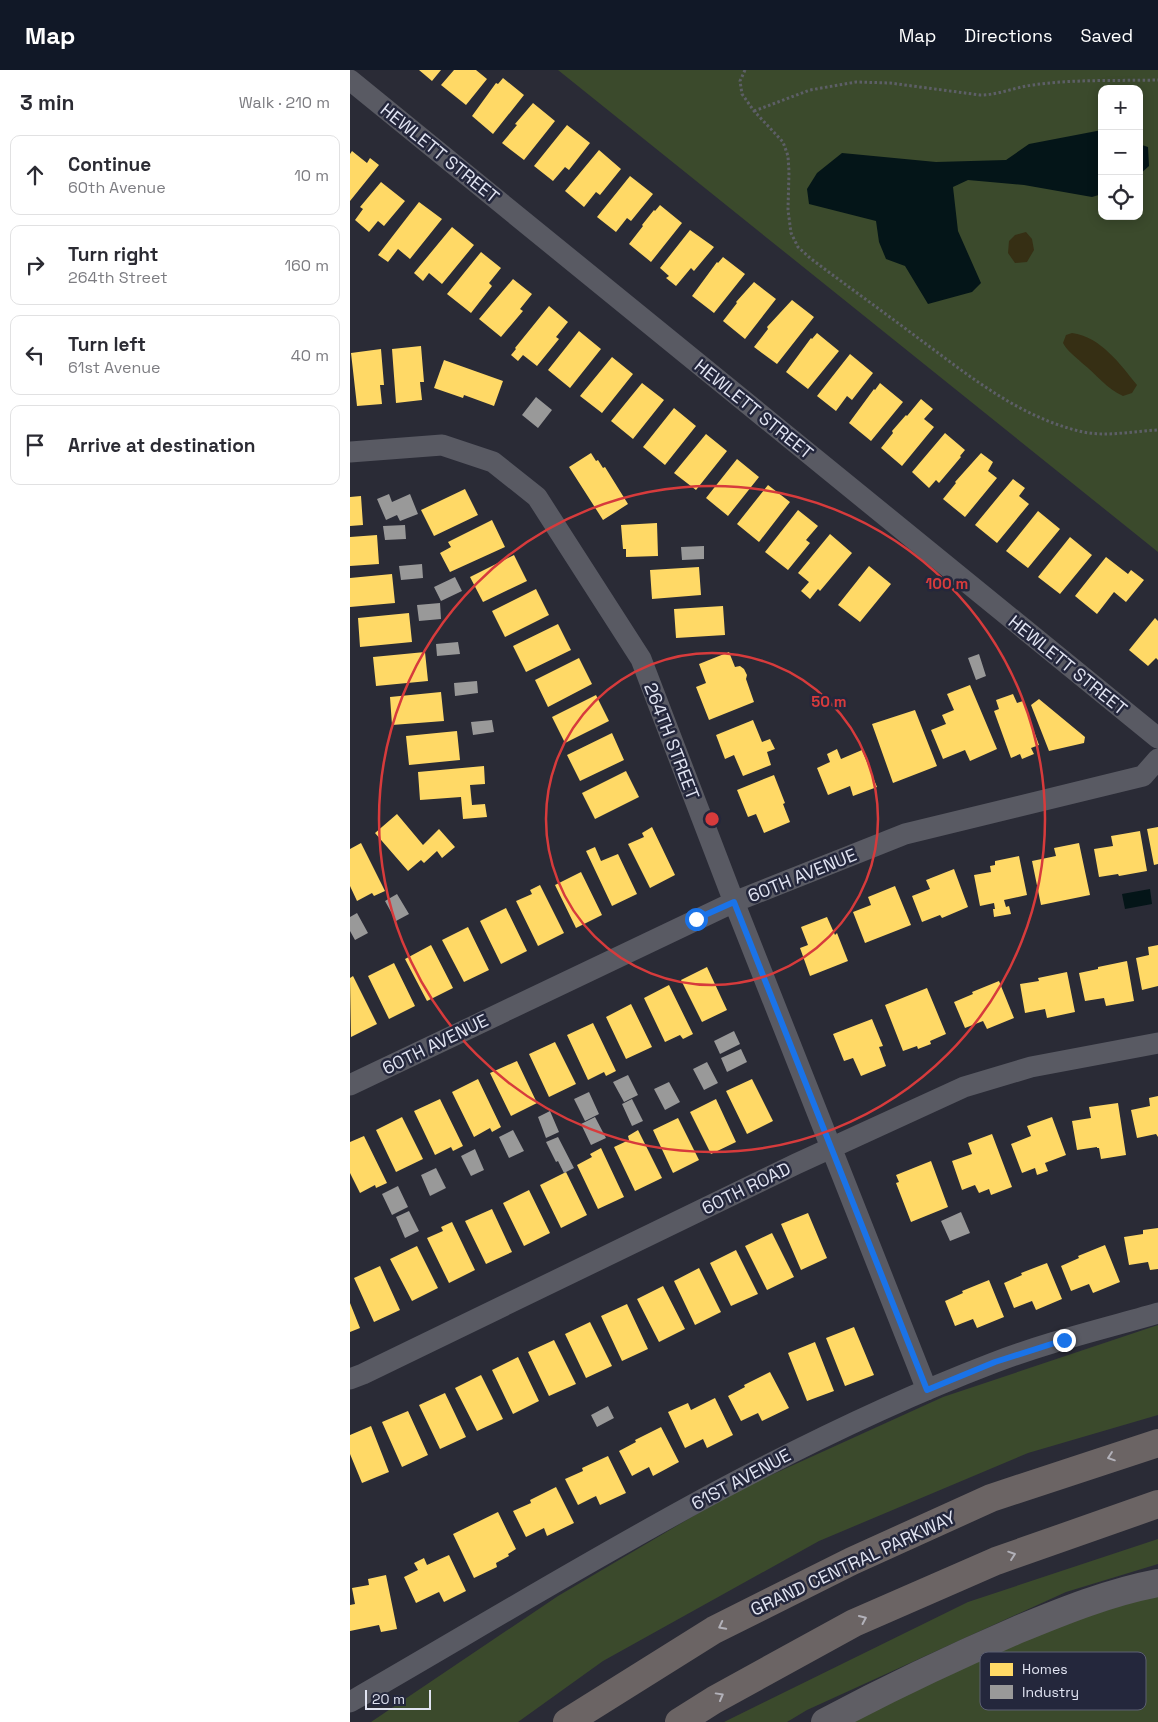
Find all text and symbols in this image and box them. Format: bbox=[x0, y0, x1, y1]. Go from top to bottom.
text: Map bbox=[25, 20, 75, 51]
text: Map bbox=[899, 24, 936, 47]
text: Directions bbox=[964, 24, 1053, 47]
text: Saved bbox=[1081, 24, 1133, 47]
map controls bbox=[1098, 85, 1143, 220]
button: + bbox=[1098, 85, 1143, 130]
text: 3 min bbox=[20, 89, 75, 116]
text: Walk · 210 m bbox=[239, 92, 330, 113]
street label: HEWLETT STREET bbox=[376, 98, 504, 208]
button: − bbox=[1098, 130, 1143, 175]
text: Continue bbox=[68, 152, 151, 177]
icon: ahead bbox=[21, 161, 49, 189]
text: 10 m bbox=[294, 165, 329, 186]
button: locate bbox=[1098, 175, 1143, 220]
text: 60th Avenue bbox=[68, 177, 166, 198]
text: Turn right bbox=[68, 242, 158, 267]
icon: right bbox=[21, 251, 49, 279]
text: 160 m bbox=[284, 255, 329, 276]
text: 264th Street bbox=[68, 267, 168, 288]
text: Turn left bbox=[68, 332, 146, 357]
icon: left bbox=[21, 341, 49, 369]
text: 40 m bbox=[291, 345, 329, 366]
street label: HEWLETT STREET bbox=[690, 354, 818, 464]
text: 61st Avenue bbox=[68, 357, 160, 378]
icon: arrive bbox=[21, 431, 49, 459]
text: Arrive at destination bbox=[68, 433, 256, 458]
text: 100 m bbox=[926, 574, 968, 593]
street label: HEWLETT STREET bbox=[1004, 610, 1132, 720]
street label: 264TH STREET bbox=[639, 679, 705, 803]
text: 50 m bbox=[811, 692, 847, 711]
centre of rings bbox=[703, 810, 721, 828]
street label: 60TH AVENUE bbox=[744, 843, 860, 907]
route start bbox=[685, 908, 708, 931]
street label: 60TH AVENUE bbox=[378, 1008, 492, 1080]
street label: 60TH ROAD bbox=[698, 1157, 794, 1219]
route end bbox=[1053, 1329, 1076, 1352]
street label: 61ST AVENUE bbox=[687, 1443, 795, 1515]
one-way arrow bbox=[1108, 1452, 1116, 1462]
street label: GRAND CENTRAL PARKWAY bbox=[747, 1505, 959, 1621]
one-way arrow bbox=[1008, 1551, 1016, 1561]
one-way arrow bbox=[858, 1614, 867, 1625]
one-way arrow bbox=[718, 1620, 727, 1630]
legend bbox=[980, 1652, 1146, 1710]
text: Homes bbox=[1022, 1660, 1068, 1678]
text: Industry bbox=[1022, 1683, 1079, 1701]
scale bar bbox=[365, 1687, 431, 1710]
text: 20 m bbox=[372, 1690, 405, 1708]
one-way arrow bbox=[715, 1693, 724, 1703]

